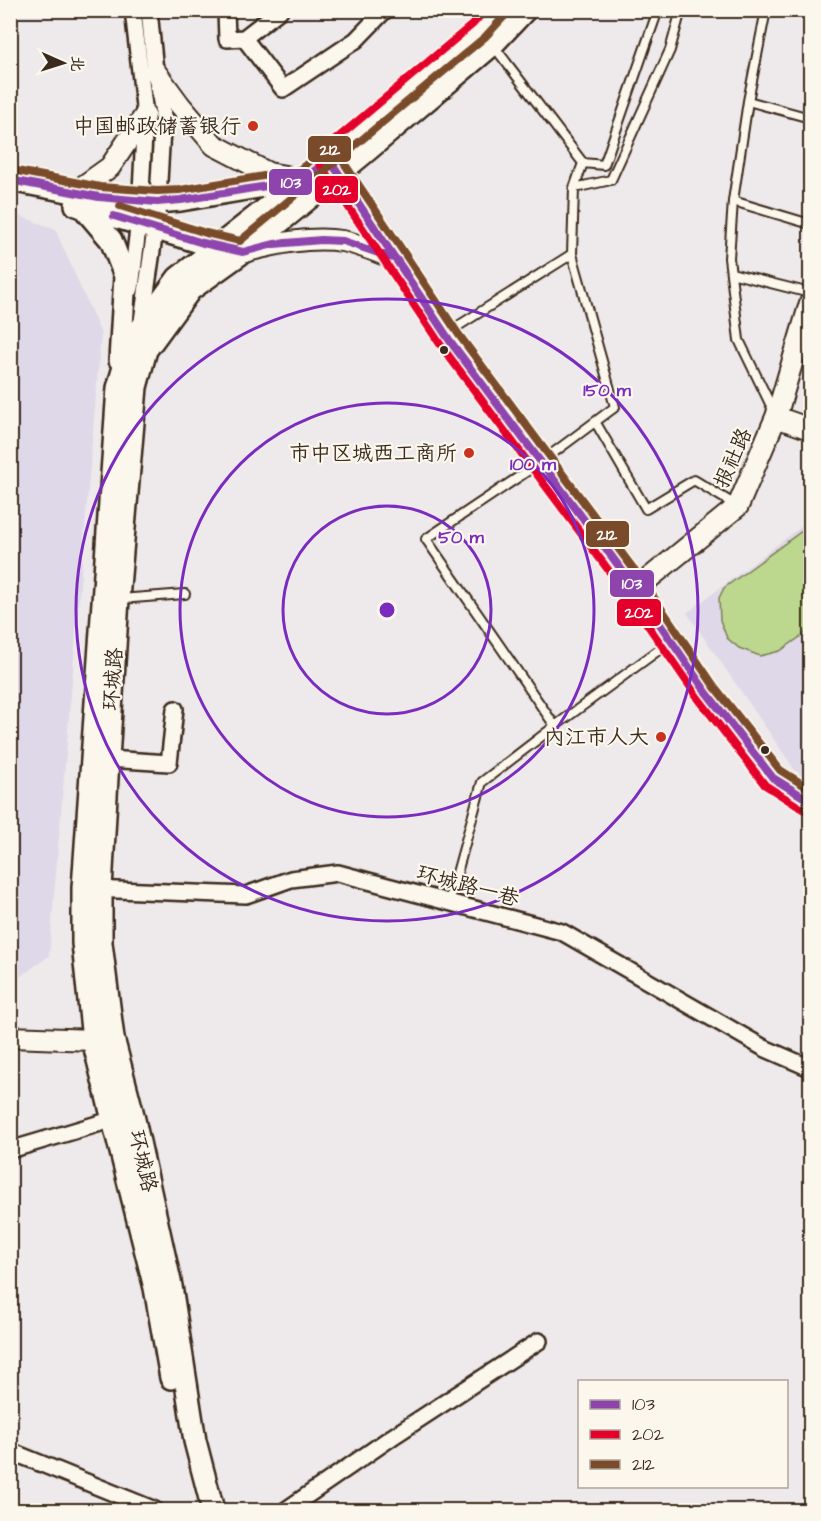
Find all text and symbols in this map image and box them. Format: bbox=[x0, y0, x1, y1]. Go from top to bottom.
north arrow bbox=[33, 33, 93, 93]
text: 北 bbox=[66, 55, 88, 72]
place label: 中国邮政储蓄银行 bbox=[73, 112, 241, 141]
marker: 中国邮政储蓄银行 bbox=[246, 119, 260, 133]
line badge: 212 bbox=[307, 135, 352, 163]
text: 212 bbox=[319, 139, 341, 161]
line badge: 103 bbox=[268, 168, 313, 196]
text: 103 bbox=[281, 172, 302, 194]
line badge: 202 bbox=[314, 175, 359, 204]
text: 202 bbox=[322, 179, 352, 201]
unlabelled marker bbox=[438, 344, 450, 356]
text: 150 m bbox=[583, 378, 632, 403]
street label: 报社路 bbox=[707, 423, 759, 493]
place label: 市中区城西工商所 bbox=[289, 439, 457, 468]
marker: 市中区城西工商所 bbox=[462, 446, 476, 460]
text: 100 m bbox=[510, 452, 557, 477]
line badge: 212 bbox=[585, 520, 630, 548]
text: 212 bbox=[596, 524, 618, 546]
text: 50 m bbox=[438, 525, 485, 550]
line badge: 103 bbox=[609, 569, 655, 598]
text: 103 bbox=[622, 573, 643, 595]
line badge: 202 bbox=[616, 598, 662, 627]
centre of rings bbox=[377, 600, 397, 620]
text: 202 bbox=[624, 602, 654, 624]
street label: 环城路 bbox=[96, 647, 130, 711]
place label: 内江市人大 bbox=[544, 723, 649, 752]
marker: 内江市人大 bbox=[654, 730, 668, 744]
unlabelled marker bbox=[759, 744, 771, 756]
street label: 环城路一巷 bbox=[414, 858, 522, 914]
street label: 环城路 bbox=[122, 1127, 164, 1195]
legend bbox=[578, 1380, 788, 1488]
text: 103 bbox=[632, 1392, 655, 1417]
text: 202 bbox=[632, 1422, 665, 1447]
text: 212 bbox=[632, 1452, 656, 1477]

